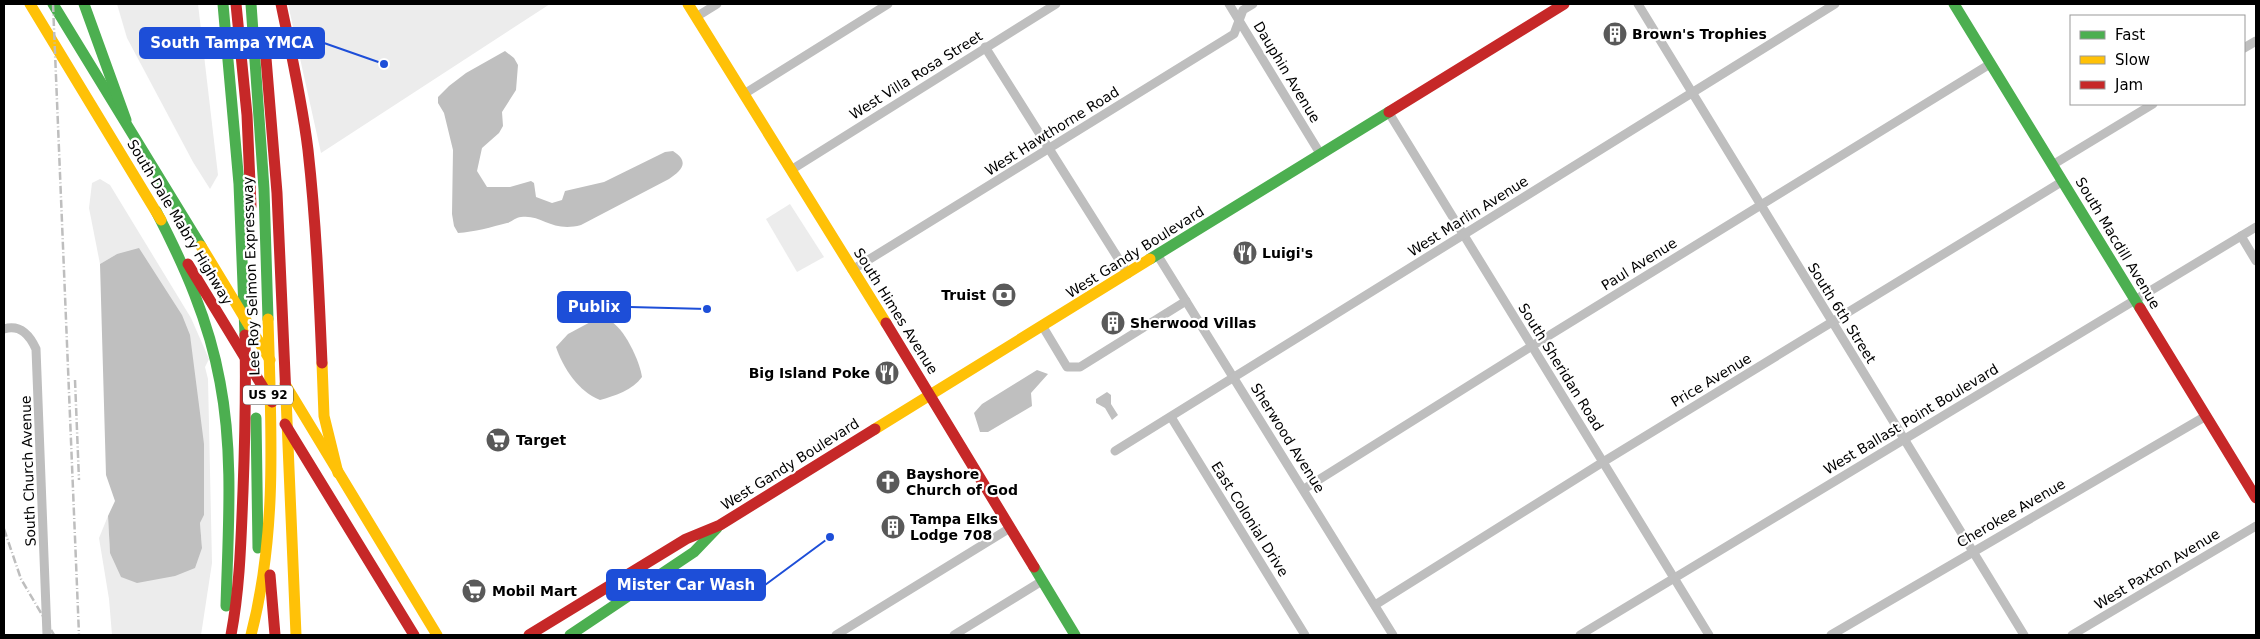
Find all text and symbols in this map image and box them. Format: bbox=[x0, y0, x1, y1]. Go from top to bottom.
legend bbox=[2070, 15, 2245, 105]
street label: Dauphin Avenue bbox=[1250, 18, 1324, 126]
building icon: Brown's Trophies bbox=[1602, 21, 1628, 47]
place label: Brown's Trophies bbox=[1632, 26, 1767, 42]
text: Fast bbox=[2115, 26, 2145, 44]
street label: West Villa Rosa Street bbox=[847, 27, 986, 122]
callout: South Tampa YMCA bbox=[140, 28, 324, 58]
text: South Tampa YMCA bbox=[150, 34, 314, 52]
text: Slow bbox=[2115, 51, 2150, 69]
text: Jam bbox=[2114, 76, 2143, 94]
street label: West Hawthorne Road bbox=[982, 83, 1122, 179]
street label: South Dale Mabry Highway bbox=[124, 136, 236, 308]
street label: West Marlin Avenue bbox=[1405, 173, 1531, 259]
street label: South Macdill Avenue bbox=[2072, 174, 2164, 312]
street label: Lee Roy Selmon Expressway bbox=[240, 176, 262, 376]
street label: West Gandy Boulevard bbox=[1063, 203, 1207, 301]
street label: Paul Avenue bbox=[1598, 235, 1680, 293]
restaurant icon: Luigi's bbox=[1232, 240, 1258, 266]
street label: South Himes Avenue bbox=[851, 245, 941, 377]
place label: Luigi's bbox=[1262, 245, 1313, 261]
street label: South 6th Street bbox=[1805, 260, 1880, 367]
bank icon: Truist bbox=[991, 282, 1017, 308]
place label: Truist bbox=[941, 287, 986, 303]
callout: Publix bbox=[558, 292, 630, 322]
text: Publix bbox=[568, 298, 621, 316]
street label: South Sheridan Road bbox=[1515, 300, 1607, 434]
building icon: Sherwood Villas bbox=[1100, 310, 1126, 336]
place label: Sherwood Villas bbox=[1130, 315, 1256, 331]
street label: Price Avenue bbox=[1668, 350, 1754, 410]
restaurant icon: Big Island Poke bbox=[874, 360, 900, 386]
street label: West Ballast Point Boulevard bbox=[1821, 360, 2001, 478]
place label: Big Island Poke bbox=[749, 365, 870, 381]
street label: Sherwood Avenue bbox=[1248, 380, 1328, 496]
road number: US 92 bbox=[243, 386, 293, 404]
street label: South Church Avenue bbox=[17, 395, 39, 547]
street label: West Gandy Boulevard bbox=[718, 415, 862, 513]
supermarket icon: Target bbox=[485, 427, 511, 453]
place label: Target bbox=[516, 432, 567, 448]
street label: East Colonial Drive bbox=[1208, 459, 1292, 579]
place label: Bayshore Church of God bbox=[906, 466, 1018, 498]
church icon: Bayshore Church of God bbox=[875, 469, 901, 495]
street label: Cherokee Avenue bbox=[1954, 475, 2068, 551]
place label: Tampa Elks Lodge 708 bbox=[910, 511, 998, 543]
building icon: Tampa Elks Lodge 708 bbox=[880, 514, 906, 540]
street label: West Paxton Avenue bbox=[2092, 525, 2222, 613]
callout: Mister Car Wash bbox=[607, 570, 765, 600]
text: Mister Car Wash bbox=[617, 576, 755, 594]
supermarket icon: Mobil Mart bbox=[461, 578, 487, 604]
place label: Mobil Mart bbox=[492, 583, 577, 599]

